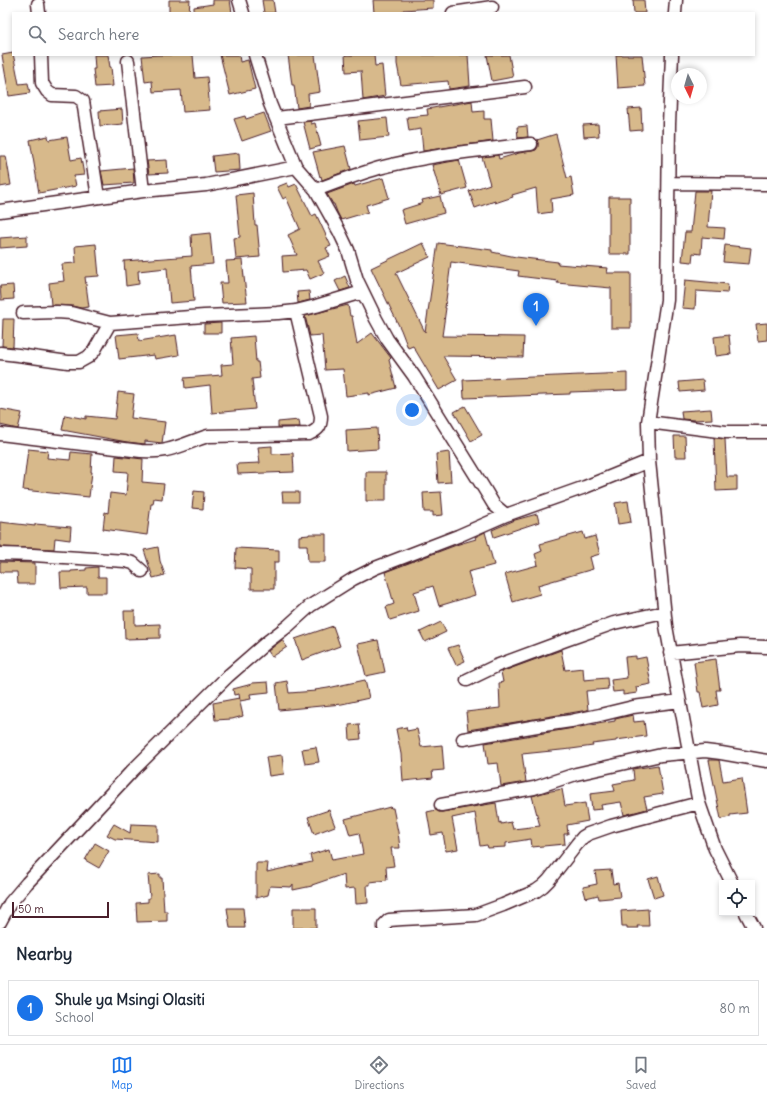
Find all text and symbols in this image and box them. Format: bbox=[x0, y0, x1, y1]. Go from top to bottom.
search box bbox=[12, 12, 755, 56]
icon: search bbox=[26, 23, 48, 45]
text: Search here bbox=[58, 25, 139, 44]
north arrow bbox=[671, 68, 707, 104]
pin: 1 bbox=[523, 293, 549, 326]
your location bbox=[402, 400, 422, 420]
map controls bbox=[719, 880, 755, 916]
button: locate bbox=[719, 880, 755, 916]
scale bar bbox=[12, 900, 109, 919]
text: 50 m bbox=[18, 902, 44, 916]
text: Nearby bbox=[16, 943, 72, 965]
text: Shule ya Msingi Olasiti bbox=[55, 990, 205, 1009]
text: 1 bbox=[27, 1000, 33, 1017]
text: 80 m bbox=[719, 1000, 750, 1017]
text: School bbox=[55, 1009, 94, 1026]
tab: Map bbox=[111, 1054, 133, 1092]
tab: Directions bbox=[355, 1054, 404, 1092]
tab: Saved bbox=[626, 1054, 656, 1092]

